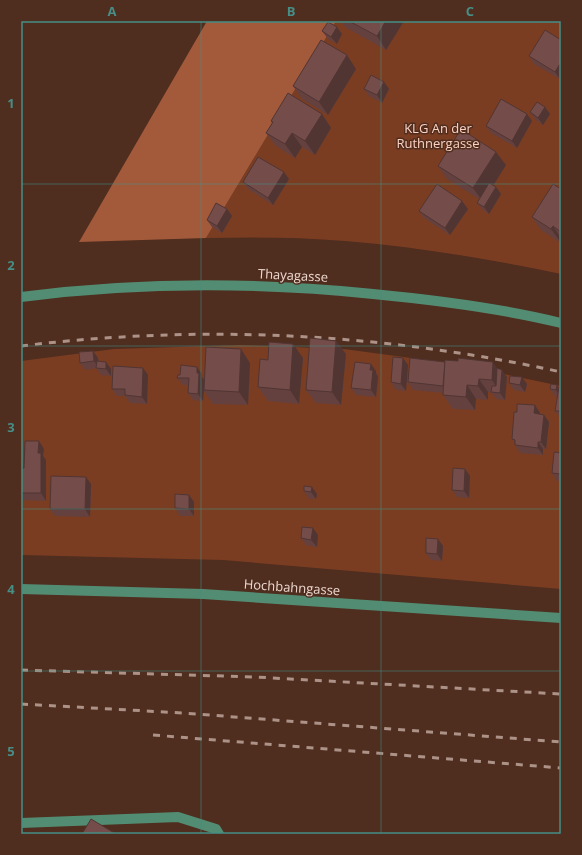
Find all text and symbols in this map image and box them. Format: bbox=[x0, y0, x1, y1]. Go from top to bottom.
text: A bbox=[108, 2, 117, 20]
text: B bbox=[287, 2, 296, 20]
text: C bbox=[466, 2, 474, 20]
text: 1 bbox=[7, 94, 15, 112]
park label: KLG An der Ruthnergasse bbox=[396, 119, 480, 152]
text: 2 bbox=[7, 256, 15, 274]
street label: Thayagasse bbox=[258, 264, 328, 286]
text: 3 bbox=[7, 418, 15, 436]
street label: Hochbahngasse bbox=[243, 575, 341, 599]
text: 4 bbox=[7, 580, 15, 598]
text: 5 bbox=[7, 742, 15, 760]

